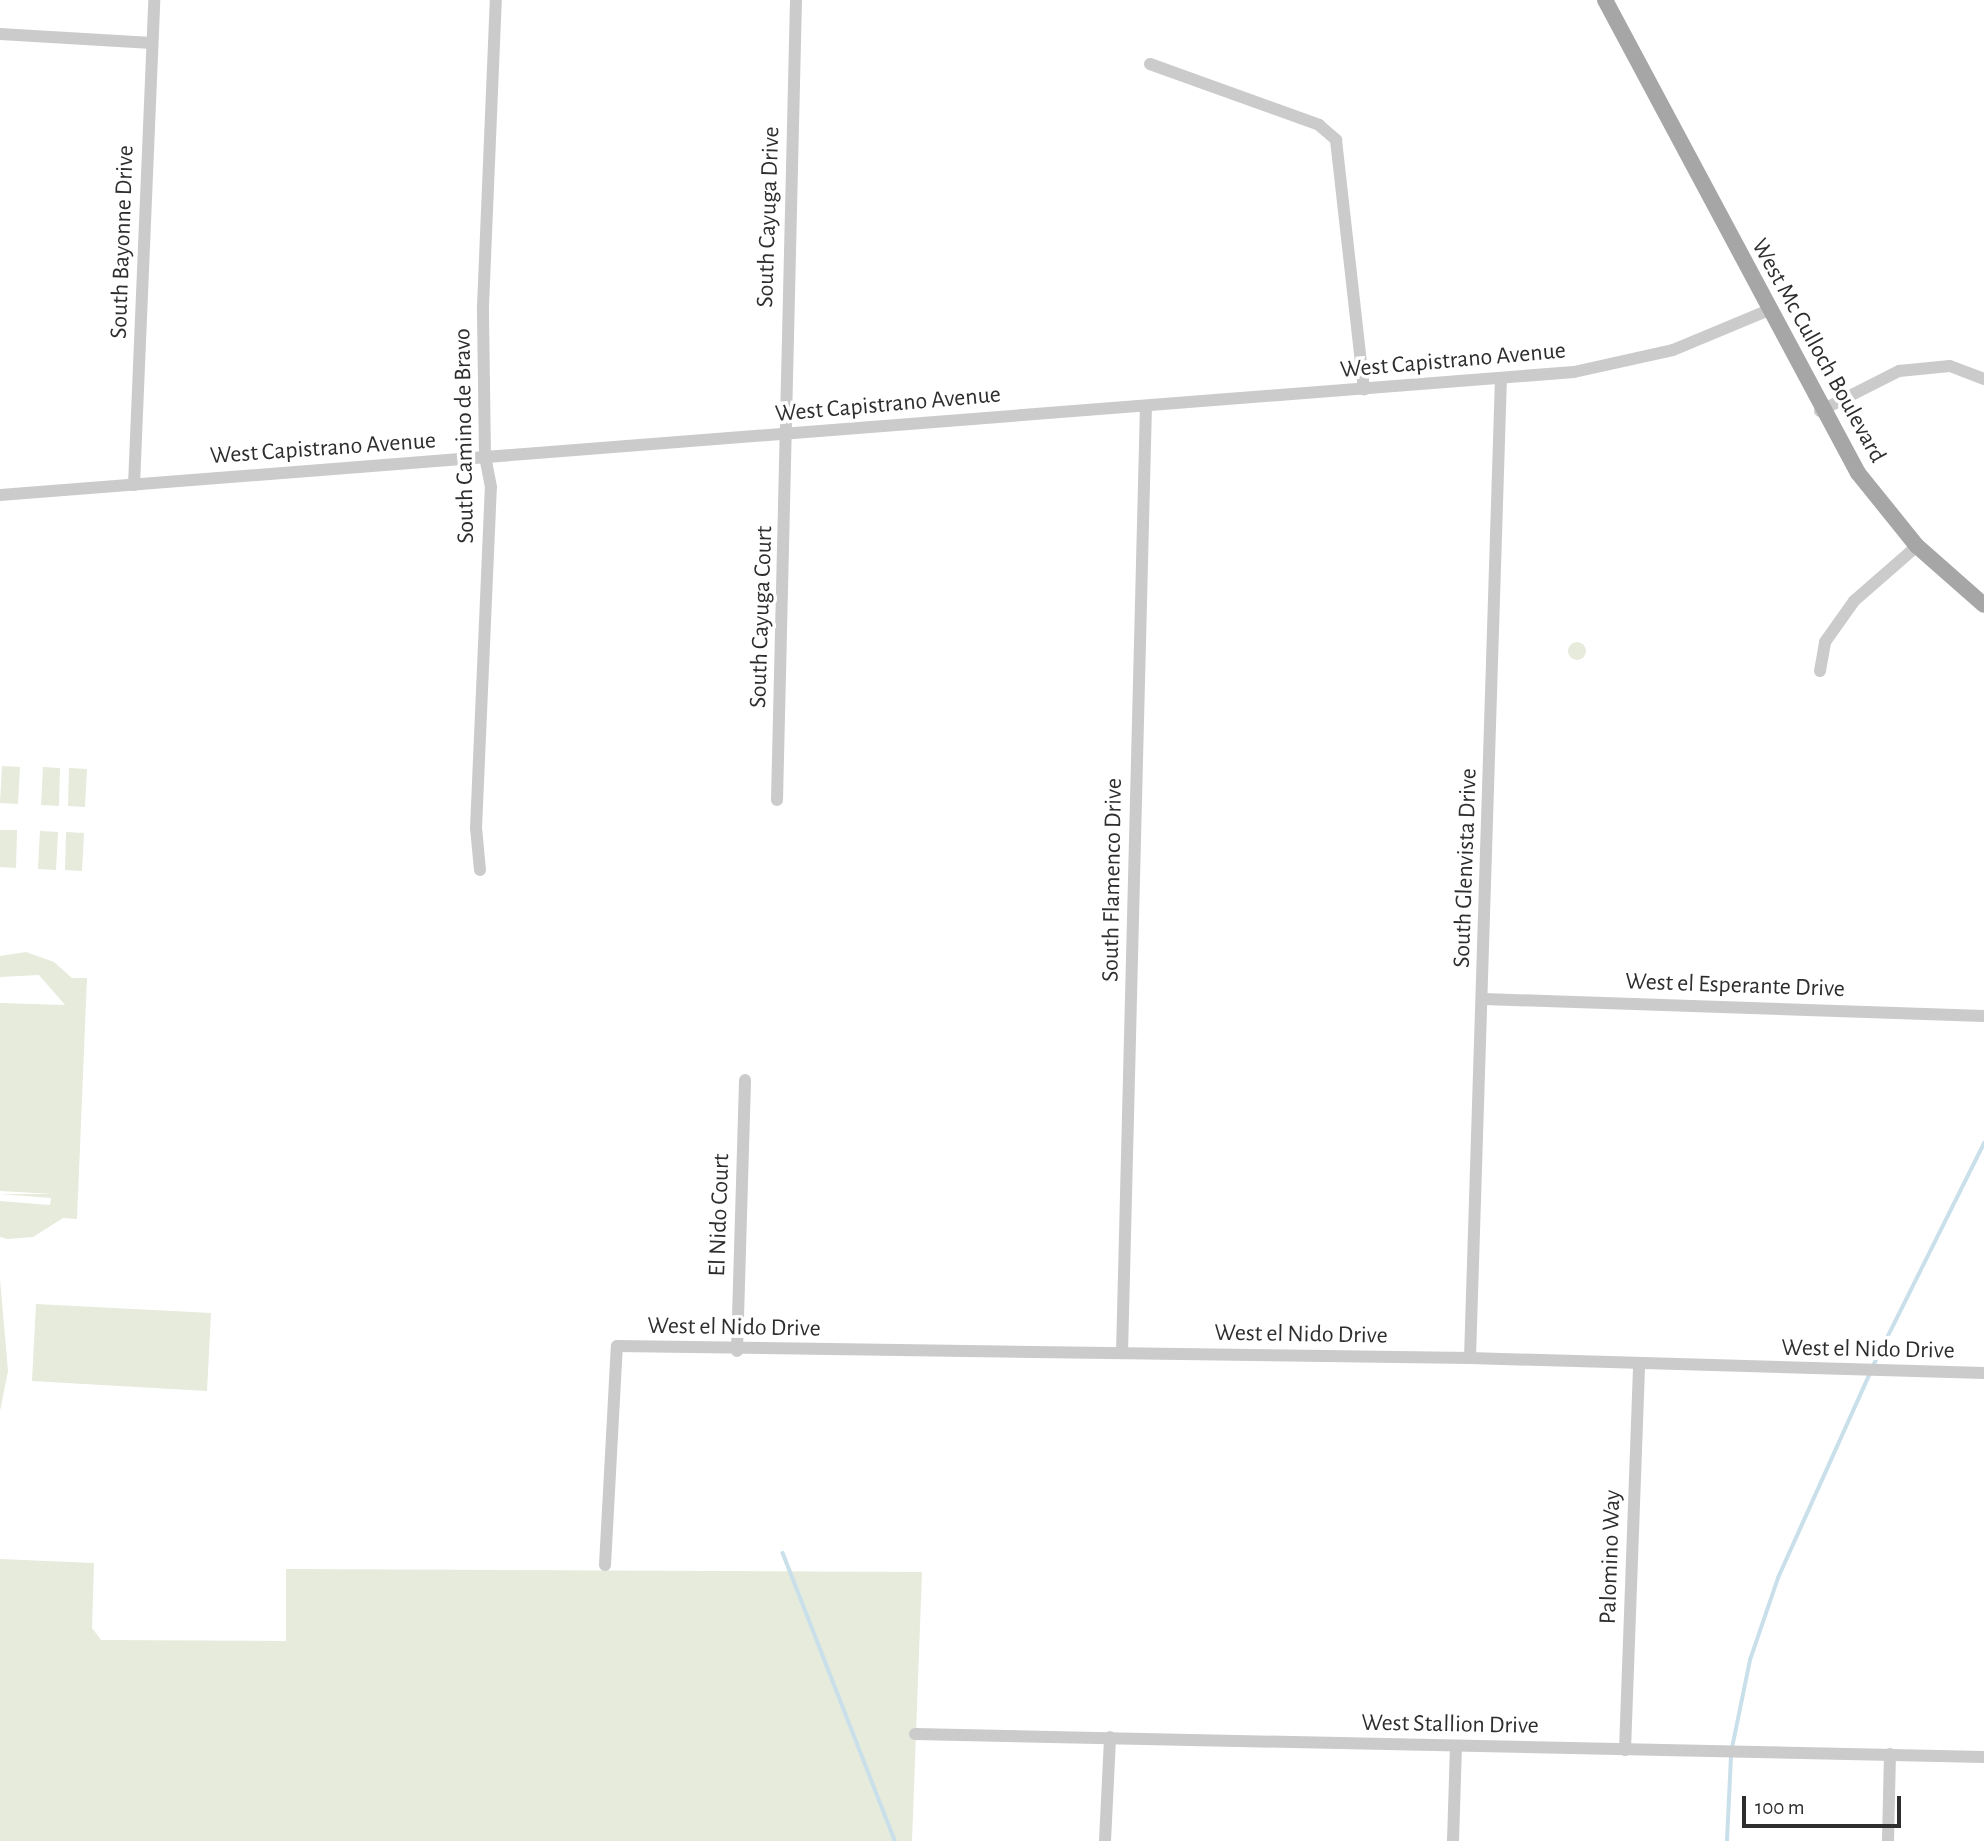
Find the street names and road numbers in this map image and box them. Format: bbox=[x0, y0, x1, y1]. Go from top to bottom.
street label: South Cayuga Drive bbox=[751, 126, 787, 308]
street label: South Bayonne Drive bbox=[105, 145, 141, 339]
street label: West Mc Culloch Boulevard bbox=[1744, 234, 1892, 468]
street label: South Camino de Bravo bbox=[449, 328, 481, 544]
street label: West Capistrano Avenue bbox=[1339, 337, 1567, 385]
street label: West Capistrano Avenue bbox=[774, 381, 1002, 429]
street label: West Capistrano Avenue bbox=[209, 427, 437, 471]
street label: South Cayuga Court bbox=[744, 525, 780, 709]
street label: South Glenvista Drive bbox=[1448, 768, 1484, 968]
street label: South Flamenco Drive bbox=[1097, 778, 1129, 982]
street label: West el Esperante Drive bbox=[1625, 968, 1845, 1004]
street label: El Nido Court bbox=[703, 1153, 737, 1277]
street label: West el Nido Drive bbox=[647, 1312, 821, 1344]
street label: West el Nido Drive bbox=[1214, 1319, 1388, 1351]
street label: West el Nido Drive bbox=[1781, 1334, 1955, 1366]
street label: Palomino Way bbox=[1594, 1489, 1628, 1625]
street label: West Stallion Drive bbox=[1361, 1709, 1539, 1741]

